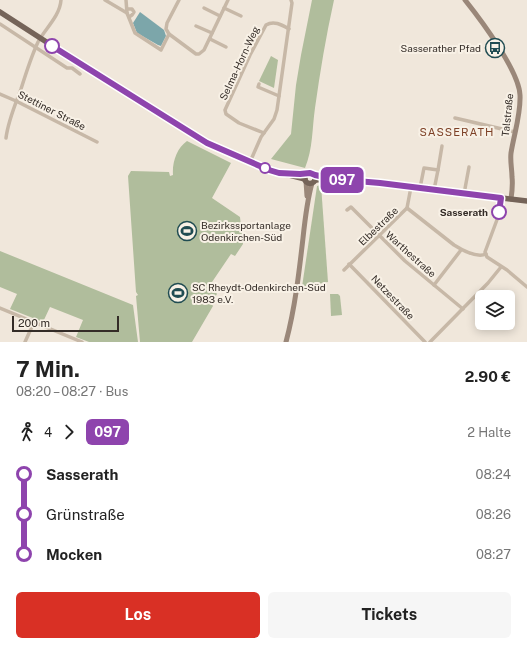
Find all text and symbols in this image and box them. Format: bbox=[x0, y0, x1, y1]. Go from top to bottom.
street label: Selma-Horn-Weg bbox=[217, 24, 261, 102]
bus stop icon: Sasserather Pfad bbox=[484, 37, 506, 59]
unlabelled marker bbox=[44, 38, 60, 54]
place label: Sasserather Pfad bbox=[400, 42, 481, 54]
street label: Stettiner Straße bbox=[16, 88, 88, 132]
street label: Talstraße bbox=[499, 92, 515, 137]
district label: SASSERATH bbox=[420, 126, 494, 138]
unlabelled marker bbox=[259, 162, 271, 174]
line badge: 097 bbox=[319, 167, 365, 193]
text: 097 bbox=[329, 172, 355, 188]
street label: Elbestraße bbox=[356, 204, 401, 248]
marker: Sasserath bbox=[491, 204, 507, 220]
place label: Sasserath bbox=[440, 206, 488, 218]
place label: Bezirkssportanlage Odenkirchen-Süd bbox=[201, 219, 291, 243]
sports icon: Bezirkssportanlage Odenkirchen-Süd bbox=[176, 220, 198, 242]
street label: Warthestraße bbox=[383, 228, 439, 280]
street label: Netzestraße bbox=[369, 272, 417, 322]
place label: SC Rheydt-Odenkirchen-Süd 1983 e.V. bbox=[192, 281, 326, 305]
sports icon: SC Rheydt-Odenkirchen-Süd 1983 e.V. bbox=[167, 282, 189, 304]
map controls bbox=[475, 290, 515, 330]
button: layers bbox=[475, 290, 515, 330]
scale bar bbox=[12, 314, 119, 333]
text: 200 m bbox=[18, 317, 50, 329]
text: 7 Min. bbox=[16, 356, 80, 382]
text: 2.90 € bbox=[465, 368, 511, 385]
text: 08:20 – 08:27 · Bus bbox=[16, 384, 128, 399]
icon: walk bbox=[16, 421, 38, 443]
icon: forward bbox=[58, 421, 80, 443]
text: 097 bbox=[94, 424, 121, 440]
text: 4 bbox=[44, 425, 52, 440]
text: 2 Halte bbox=[467, 425, 511, 440]
text: Sasserath bbox=[46, 466, 118, 483]
text: 08:24 bbox=[476, 467, 511, 482]
text: Grünstraße bbox=[46, 506, 125, 523]
text: 08:26 bbox=[476, 507, 511, 522]
text: Mocken bbox=[46, 546, 102, 563]
text: 08:27 bbox=[476, 547, 511, 562]
button: Los bbox=[16, 592, 260, 638]
button: Tickets bbox=[268, 592, 511, 638]

